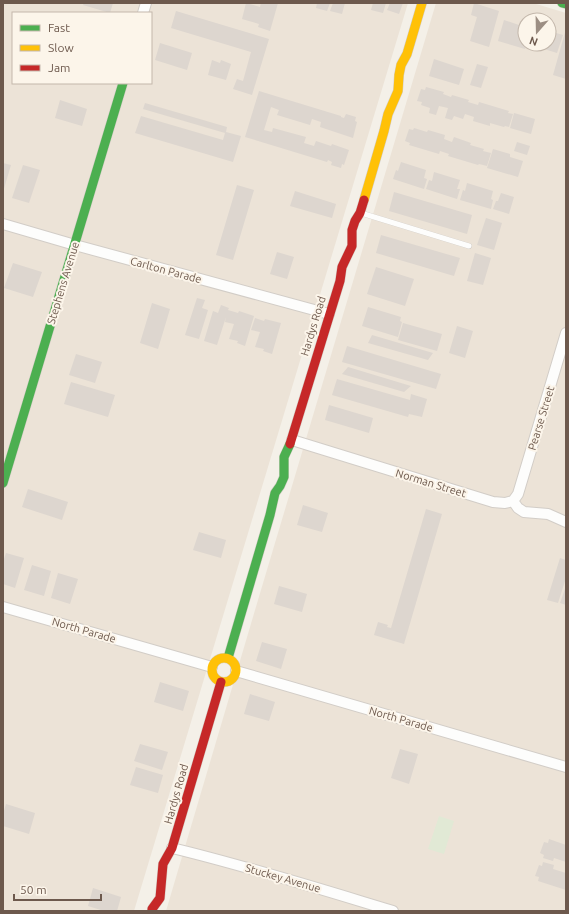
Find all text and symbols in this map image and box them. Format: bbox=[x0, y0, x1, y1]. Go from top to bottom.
legend bbox=[12, 12, 152, 84]
north arrow bbox=[517, 12, 557, 52]
text: Fast bbox=[48, 21, 70, 34]
text: N bbox=[528, 34, 539, 48]
text: Slow bbox=[48, 41, 74, 54]
text: Jam bbox=[48, 61, 70, 74]
street label: Stephens Avenue bbox=[45, 240, 81, 326]
street label: Carlton Parade bbox=[129, 255, 203, 285]
street label: Hardys Road bbox=[298, 295, 328, 357]
street label: Pearse Street bbox=[526, 384, 557, 451]
street label: Norman Street bbox=[394, 467, 468, 500]
street label: North Parade bbox=[51, 615, 117, 645]
street label: North Parade bbox=[368, 704, 434, 734]
street label: Hardys Road bbox=[162, 763, 190, 825]
street label: Stuckey Avenue bbox=[244, 862, 322, 894]
scale bar bbox=[14, 876, 101, 902]
text: 50 m bbox=[20, 883, 47, 896]

